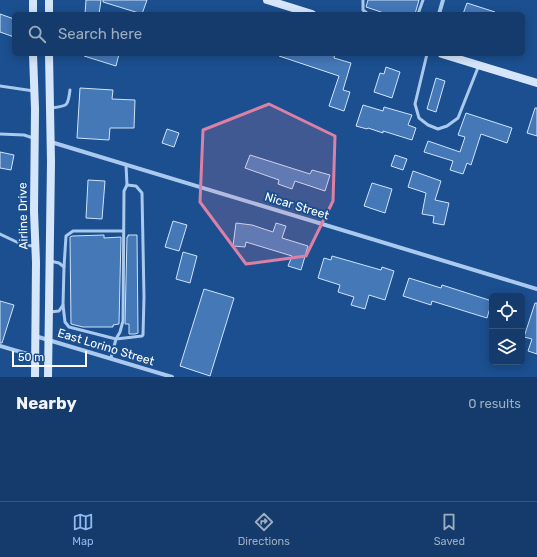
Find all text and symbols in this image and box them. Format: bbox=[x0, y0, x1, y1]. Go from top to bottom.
search box bbox=[12, 12, 525, 56]
icon: search bbox=[26, 23, 48, 45]
text: Search here bbox=[58, 25, 142, 43]
street label: Airline Drive bbox=[15, 182, 31, 250]
street label: Nicar Street bbox=[263, 190, 331, 222]
map controls bbox=[489, 293, 525, 365]
button: locate bbox=[489, 293, 525, 329]
street label: East Lorino Street bbox=[56, 326, 156, 368]
button: layers bbox=[489, 329, 525, 365]
scale bar bbox=[12, 349, 87, 368]
text: 50 m bbox=[18, 351, 44, 364]
text: Nearby bbox=[16, 393, 77, 413]
text: 0 results bbox=[468, 396, 521, 411]
tab: Map bbox=[72, 511, 94, 548]
tab: Directions bbox=[238, 511, 290, 548]
tab: Saved bbox=[434, 511, 465, 548]

